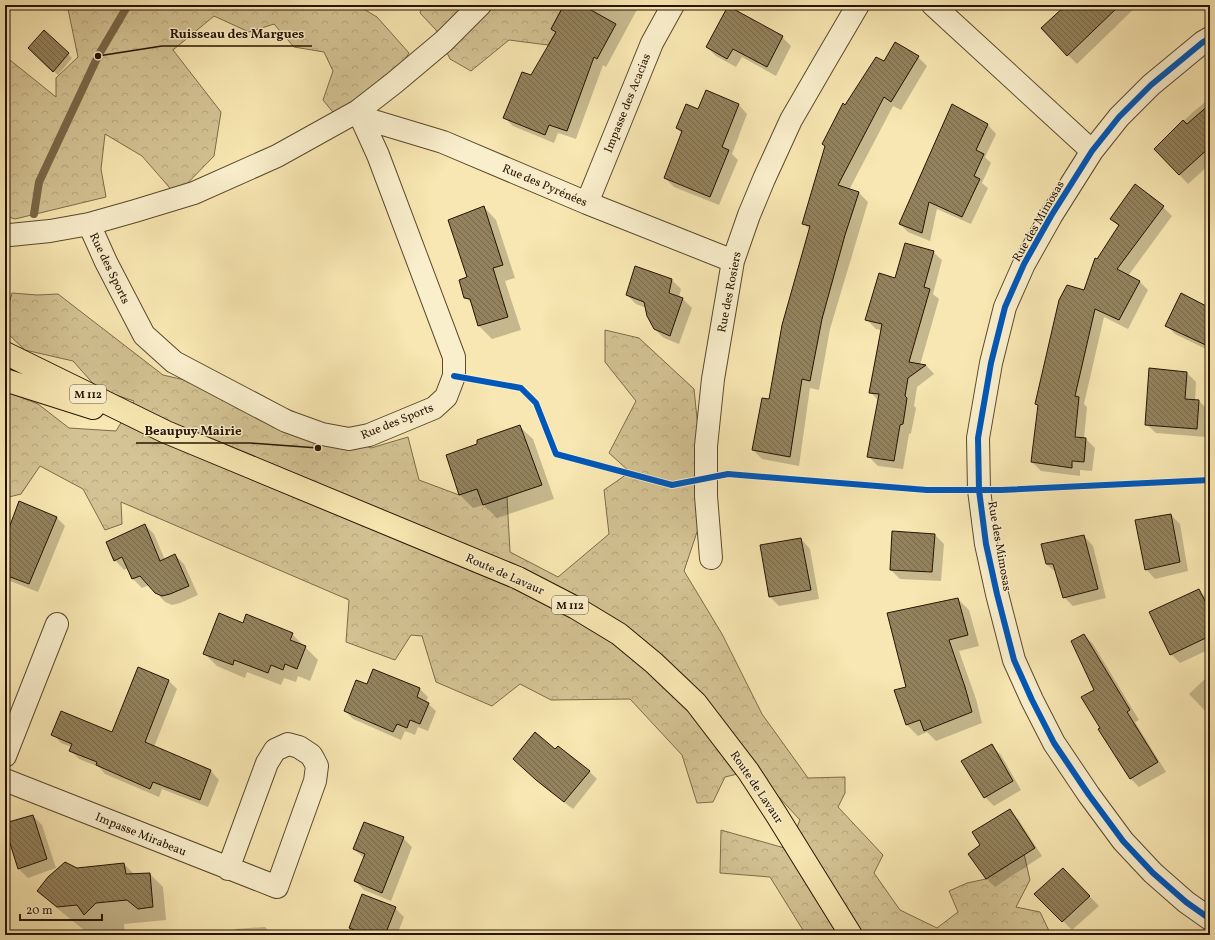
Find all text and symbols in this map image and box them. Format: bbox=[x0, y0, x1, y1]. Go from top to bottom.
callout: Ruisseau des Margues bbox=[162, 21, 312, 46]
text: Ruisseau des Margues bbox=[170, 26, 304, 44]
street label: Impasse des Acacias bbox=[601, 51, 655, 155]
street label: Rue des Pyrénées bbox=[500, 161, 590, 211]
street label: Rue des Mimosas bbox=[1009, 178, 1069, 265]
street label: Rue des Sports bbox=[85, 230, 133, 307]
street label: Rue des Rosiers bbox=[714, 250, 746, 334]
road number: M 112 bbox=[70, 385, 106, 403]
street label: Rue des Sports bbox=[359, 400, 436, 444]
callout: Beaupuy Mairie bbox=[136, 418, 250, 443]
text: Beaupuy Mairie bbox=[144, 423, 242, 441]
street label: Rue des Mimosas bbox=[983, 500, 1015, 592]
street label: Route de Lavaur bbox=[463, 550, 546, 599]
road number: M 112 bbox=[552, 596, 588, 614]
street label: Route de Lavaur bbox=[726, 748, 786, 827]
street label: Impasse Mirabeau bbox=[93, 809, 189, 861]
scale bar bbox=[20, 896, 102, 922]
text: 20 m bbox=[26, 903, 53, 919]

